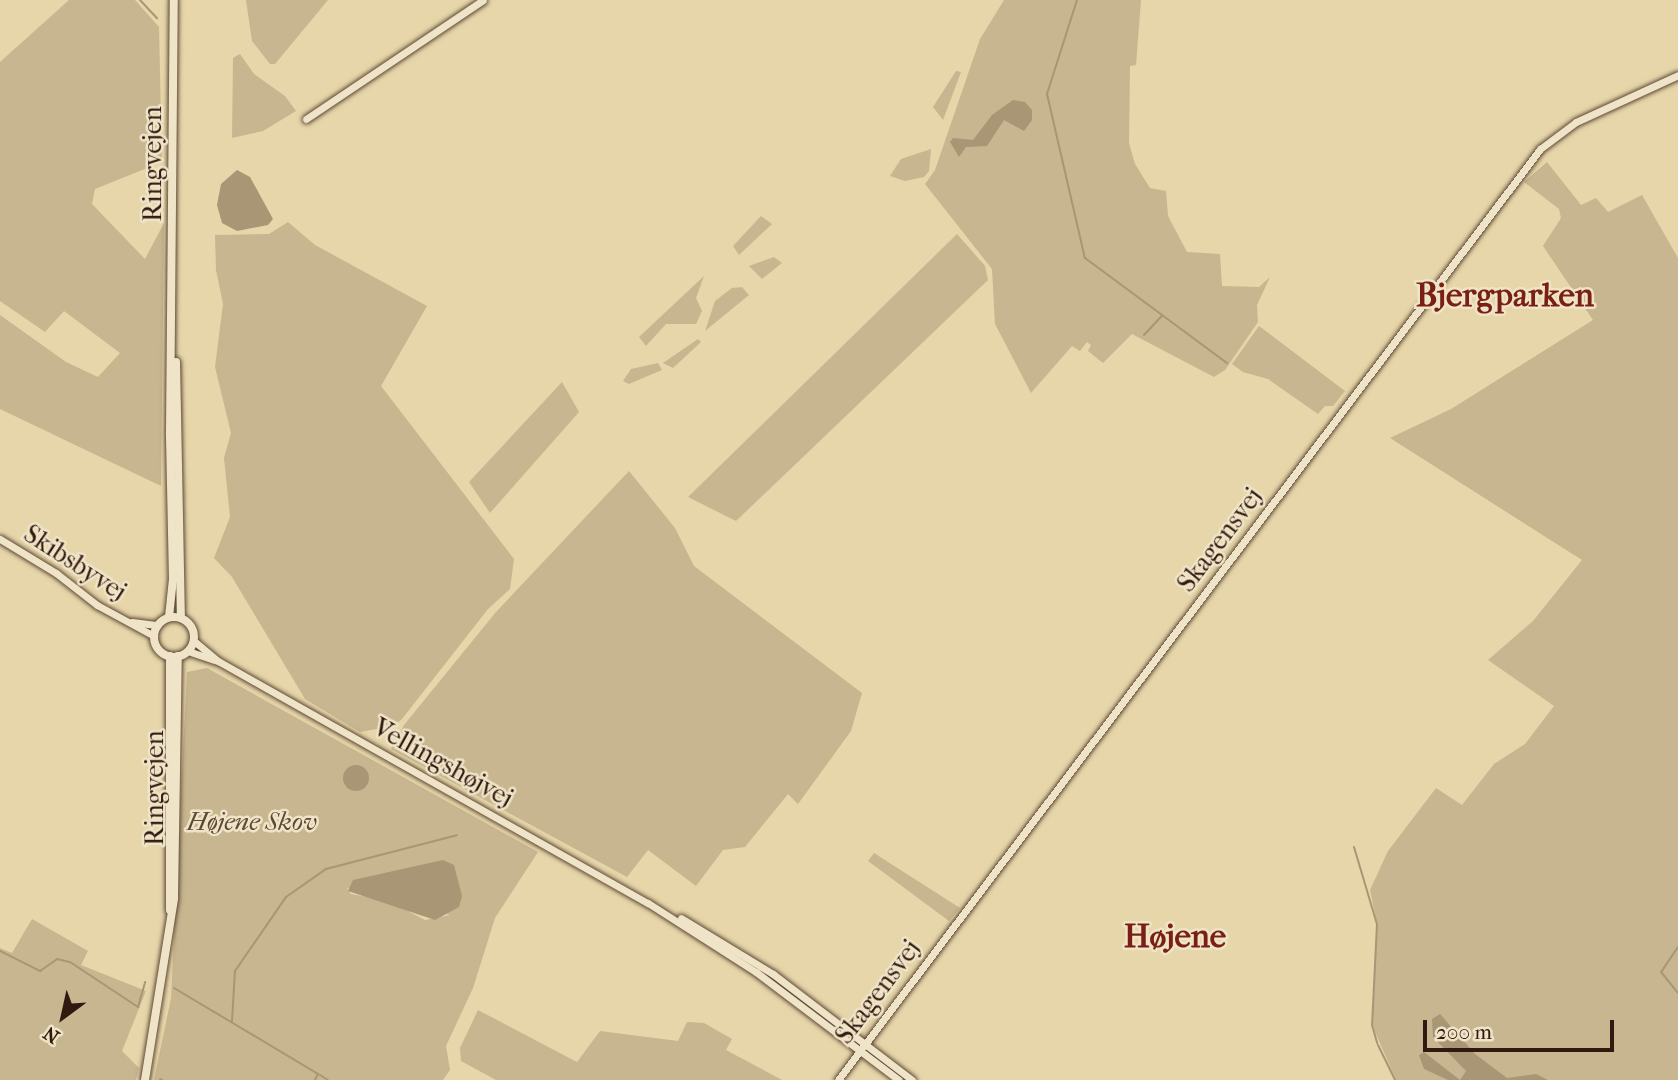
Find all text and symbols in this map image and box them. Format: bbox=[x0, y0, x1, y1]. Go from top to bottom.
street label: Ringvejen bbox=[137, 106, 169, 222]
district label: Bjergparken bbox=[1416, 276, 1594, 316]
street label: Skagensvej bbox=[1171, 482, 1269, 598]
street label: Skibsbyvej bbox=[18, 518, 132, 608]
street label: Vellingshøjvej bbox=[368, 712, 518, 814]
street label: Ringvejen bbox=[139, 730, 171, 846]
park label: Højene Skov bbox=[187, 806, 317, 838]
district label: Højene bbox=[1124, 917, 1226, 957]
street label: Skagensvej bbox=[829, 934, 927, 1050]
north arrow bbox=[28, 982, 98, 1052]
scale bar bbox=[1426, 1006, 1617, 1050]
text: 200 m bbox=[1436, 1020, 1492, 1044]
text: N bbox=[40, 1021, 64, 1048]

